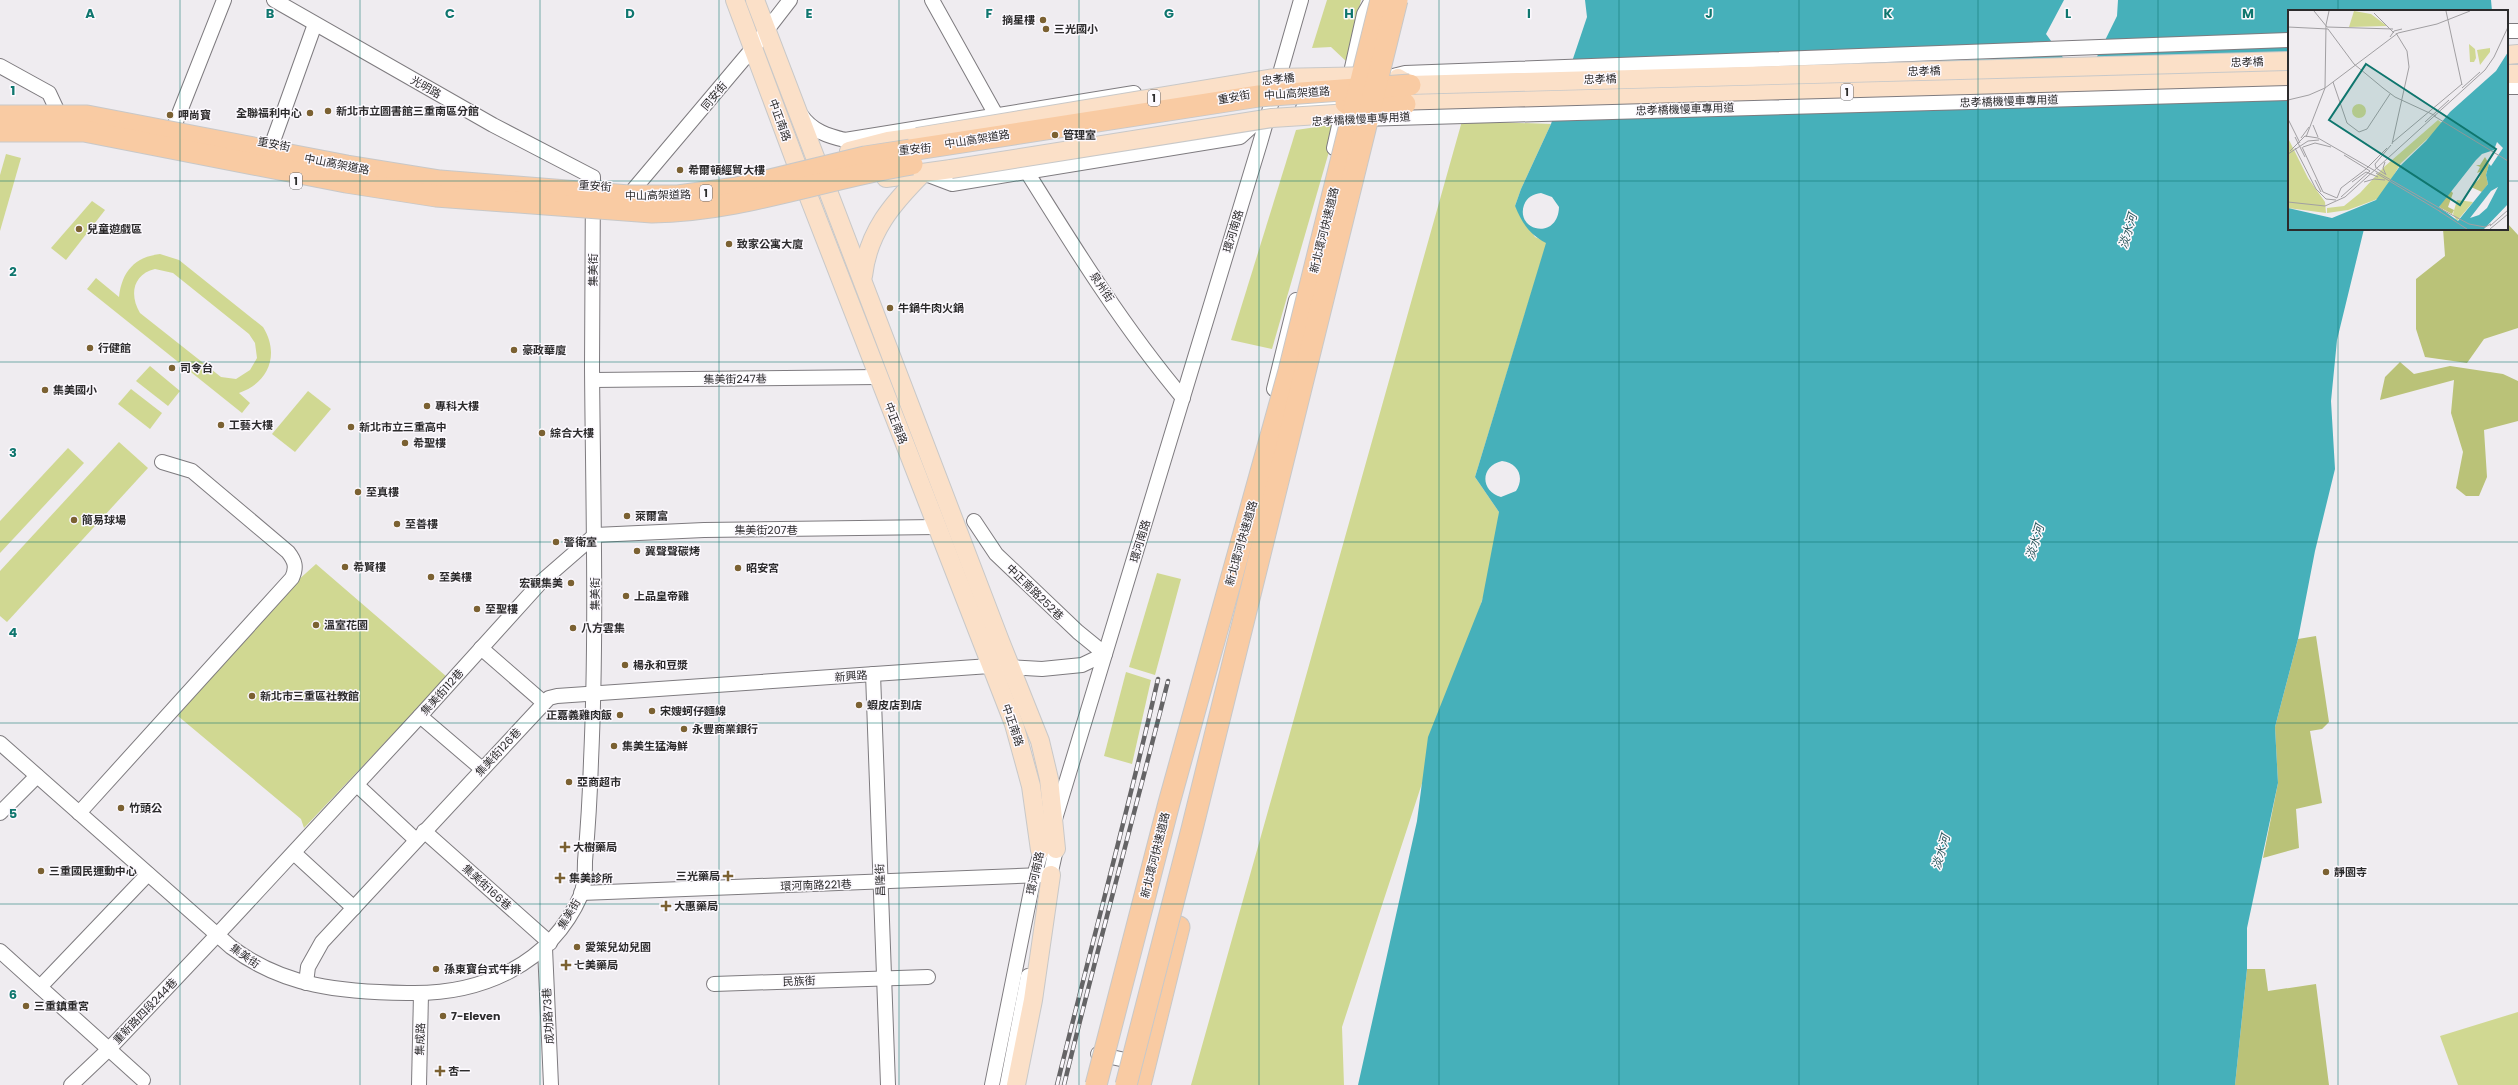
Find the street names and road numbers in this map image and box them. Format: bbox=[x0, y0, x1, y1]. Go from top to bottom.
street label: 忠孝橋 bbox=[2230, 53, 2264, 71]
street label: 忠孝橋 bbox=[1907, 62, 1941, 80]
street label: 忠孝橋 bbox=[1261, 69, 1295, 89]
street label: 忠孝橋 bbox=[1583, 70, 1617, 88]
street label: 光明路 bbox=[408, 72, 444, 102]
street label: 同安街 bbox=[697, 78, 731, 114]
street label: 中山高架道路 bbox=[1264, 83, 1330, 103]
road number: 1 bbox=[1841, 84, 1853, 100]
street label: 重安街 bbox=[1216, 86, 1252, 108]
road number: 1 bbox=[1148, 90, 1160, 106]
street label: 忠孝橋機慢車專用道 bbox=[1959, 91, 2059, 111]
street label: 中正南路 bbox=[765, 97, 795, 143]
street label: 忠孝橋機慢車專用道 bbox=[1635, 99, 1735, 119]
street label: 忠孝橋機慢車專用道 bbox=[1311, 108, 1411, 130]
street label: 中山高架道路 bbox=[943, 126, 1011, 152]
street label: 重安街 bbox=[256, 133, 292, 155]
street label: 重安街 bbox=[898, 140, 932, 158]
street label: 中山高架道路 bbox=[303, 150, 371, 178]
road number: 1 bbox=[290, 173, 302, 189]
street label: 重安街 bbox=[578, 177, 612, 195]
road number: 1 bbox=[700, 185, 712, 201]
street label: 新北環河快速道路 bbox=[1306, 185, 1342, 275]
street label: 中山高架道路 bbox=[625, 186, 691, 204]
street label: 環河南路 bbox=[1219, 208, 1247, 254]
street label: 集美街 bbox=[585, 254, 601, 287]
street label: 泉州街 bbox=[1086, 269, 1118, 305]
street label: 集美街247巷 bbox=[703, 370, 767, 388]
street label: 中正南路 bbox=[881, 400, 911, 446]
street label: 新北環河快速道路 bbox=[1221, 498, 1261, 588]
street label: 環河南路 bbox=[1126, 518, 1154, 564]
street label: 集美街207巷 bbox=[734, 522, 798, 538]
street label: 中正南路252巷 bbox=[1003, 560, 1067, 624]
street label: 集美街 bbox=[587, 578, 603, 611]
street label: 集美街112巷 bbox=[417, 665, 467, 719]
street label: 新興路 bbox=[834, 667, 868, 685]
street label: 中正南路 bbox=[998, 702, 1028, 748]
street label: 集美街126巷 bbox=[471, 724, 525, 780]
street label: 新北環河快速道路 bbox=[1137, 810, 1173, 900]
street label: 環河南路 bbox=[1022, 850, 1048, 896]
street label: 集美街166巷 bbox=[459, 860, 515, 914]
street label: 昌隆街 bbox=[871, 863, 889, 897]
street label: 環河南路221巷 bbox=[780, 876, 852, 894]
street label: 集美街 bbox=[554, 896, 584, 932]
street label: 集美街 bbox=[227, 940, 263, 972]
street label: 民族街 bbox=[782, 972, 816, 990]
street label: 重新路四段244巷 bbox=[109, 974, 181, 1048]
street label: 成功路73巷 bbox=[539, 987, 557, 1045]
street label: 集成路 bbox=[411, 1022, 429, 1056]

